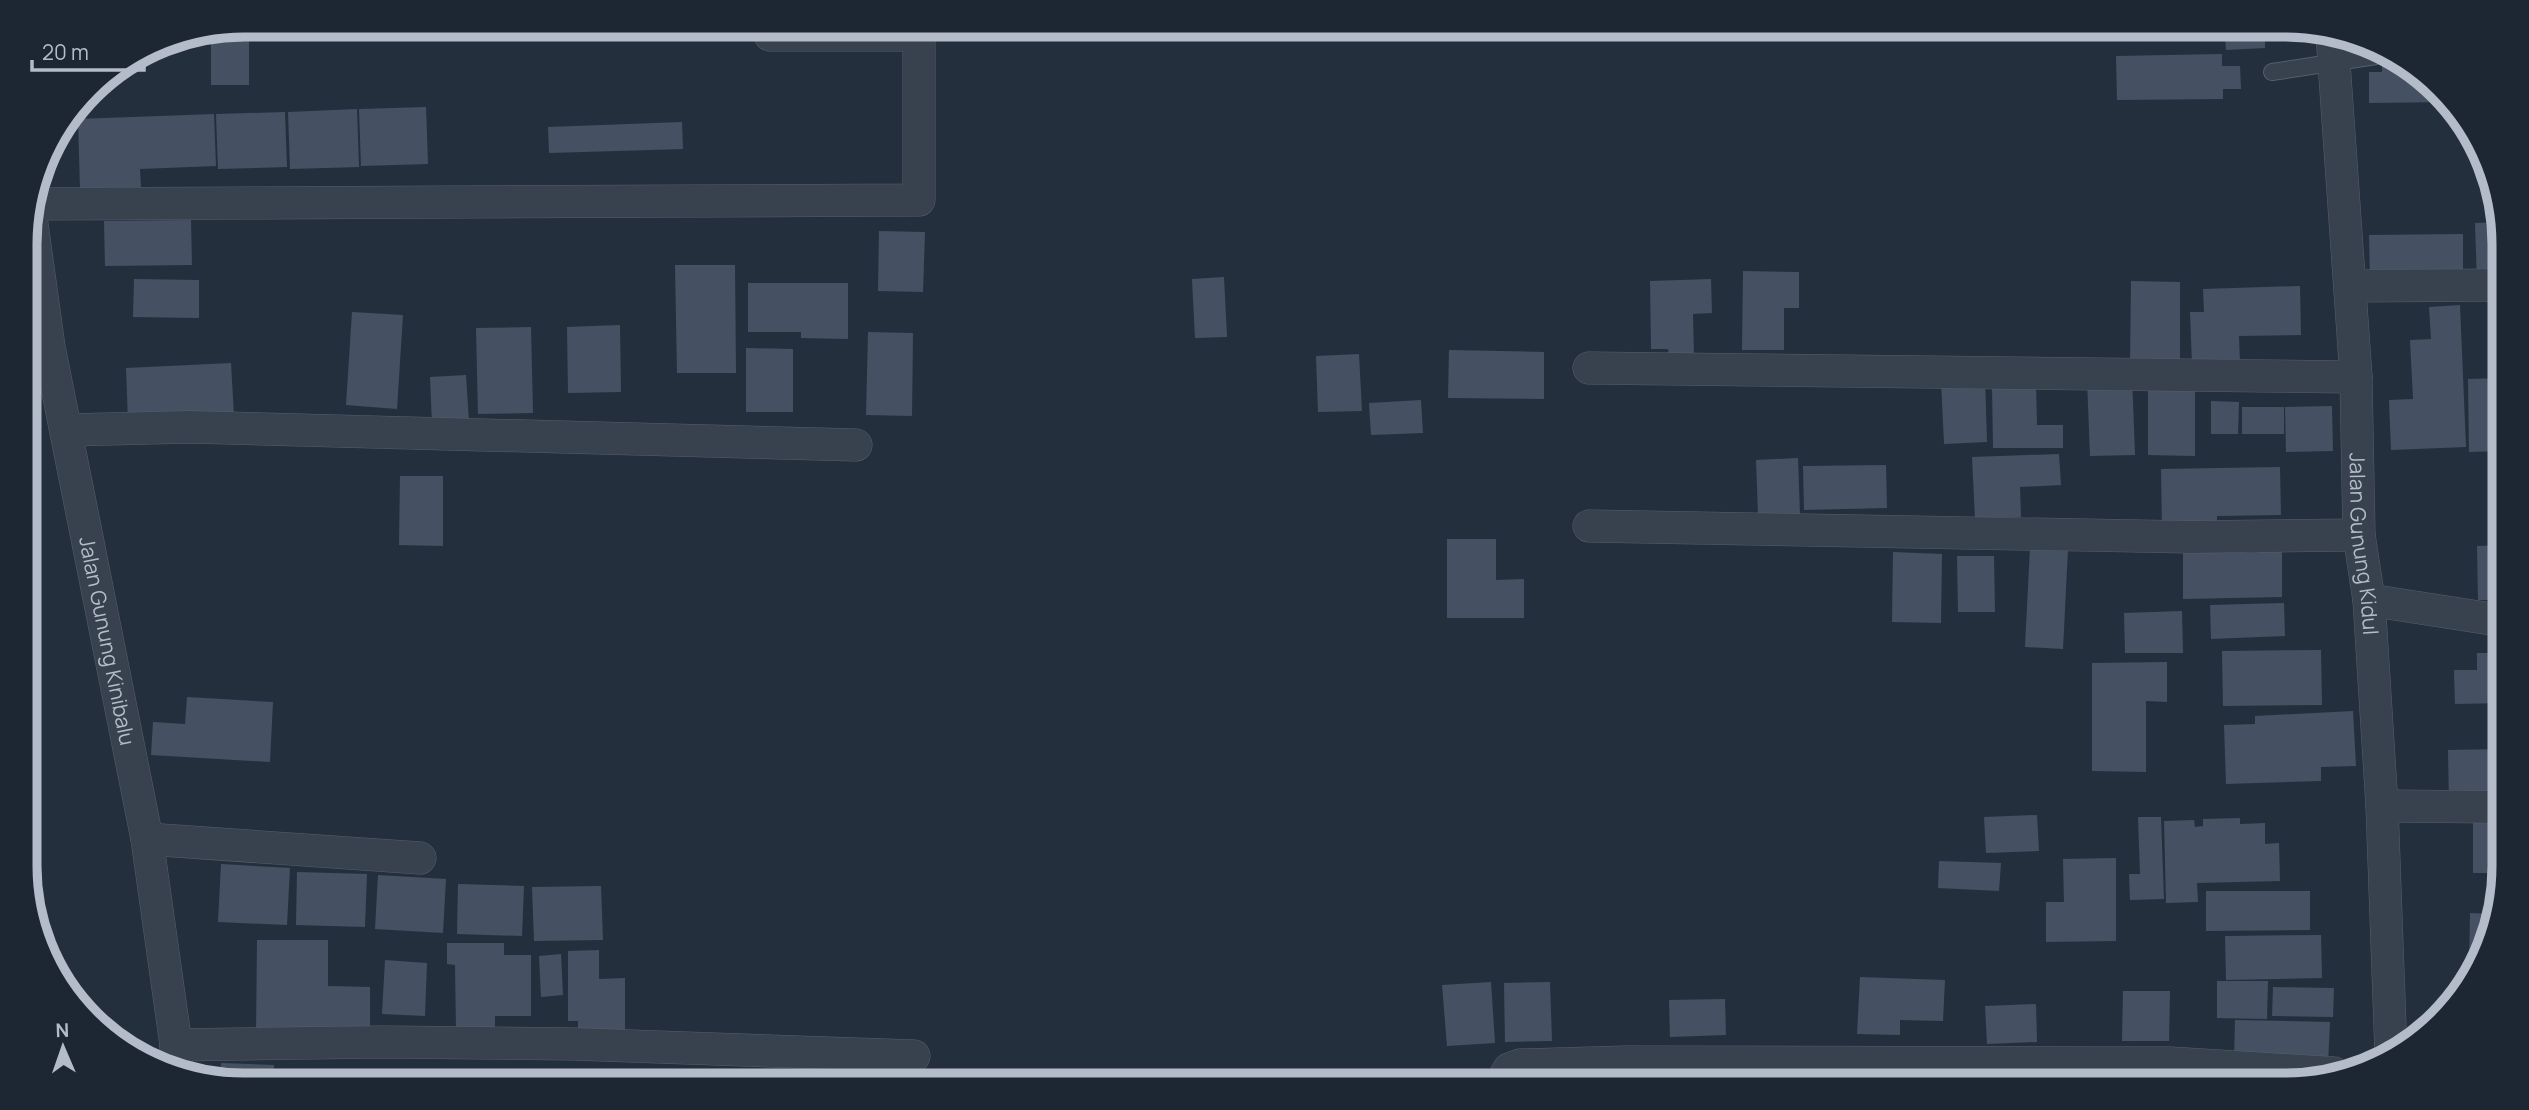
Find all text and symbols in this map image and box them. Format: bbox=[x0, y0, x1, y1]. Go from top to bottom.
scale bar bbox=[32, 28, 144, 72]
text: 20 m bbox=[42, 38, 89, 66]
street label: Jalan Gunung Kidul bbox=[2343, 452, 2385, 636]
street label: Jalan Gunung Kinibalu bbox=[73, 534, 142, 748]
north arrow bbox=[28, 1012, 98, 1082]
text: N bbox=[55, 1017, 70, 1043]

